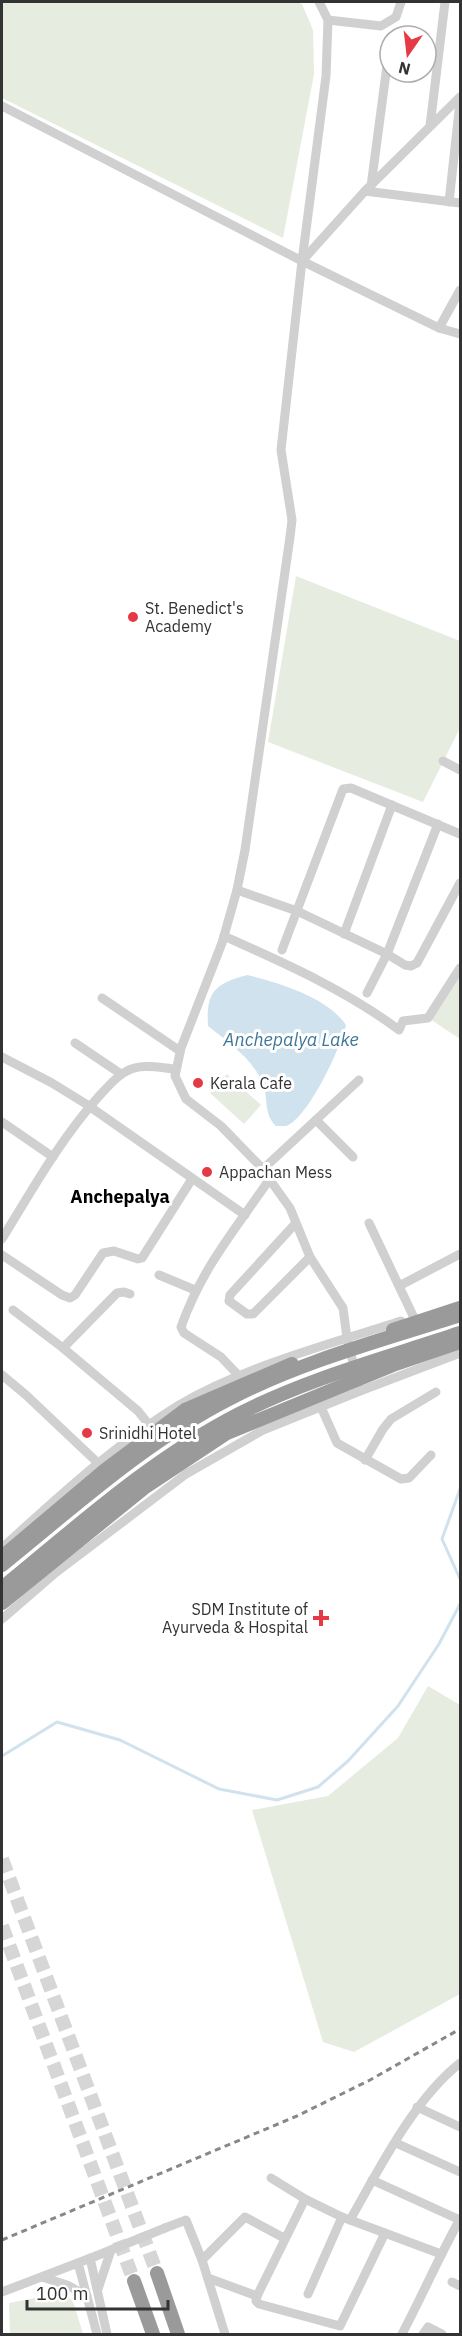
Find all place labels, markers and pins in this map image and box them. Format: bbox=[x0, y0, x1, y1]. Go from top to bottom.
place label: St. Benedict's Academy bbox=[145, 598, 244, 636]
marker: St. Benedict's Academy bbox=[126, 610, 140, 624]
place label: Kerala Cafe bbox=[210, 1073, 292, 1093]
marker: Kerala Cafe bbox=[191, 1076, 205, 1090]
place label: Appachan Mess bbox=[219, 1162, 332, 1182]
marker: Appachan Mess bbox=[200, 1165, 214, 1179]
place label: Srinidhi Hotel bbox=[99, 1423, 196, 1443]
marker: Srinidhi Hotel bbox=[80, 1426, 94, 1440]
place label: SDM Institute of Ayurveda & Hospital bbox=[162, 1599, 308, 1637]
marker: SDM Institute of Ayurveda & Hospital bbox=[312, 1609, 330, 1627]

